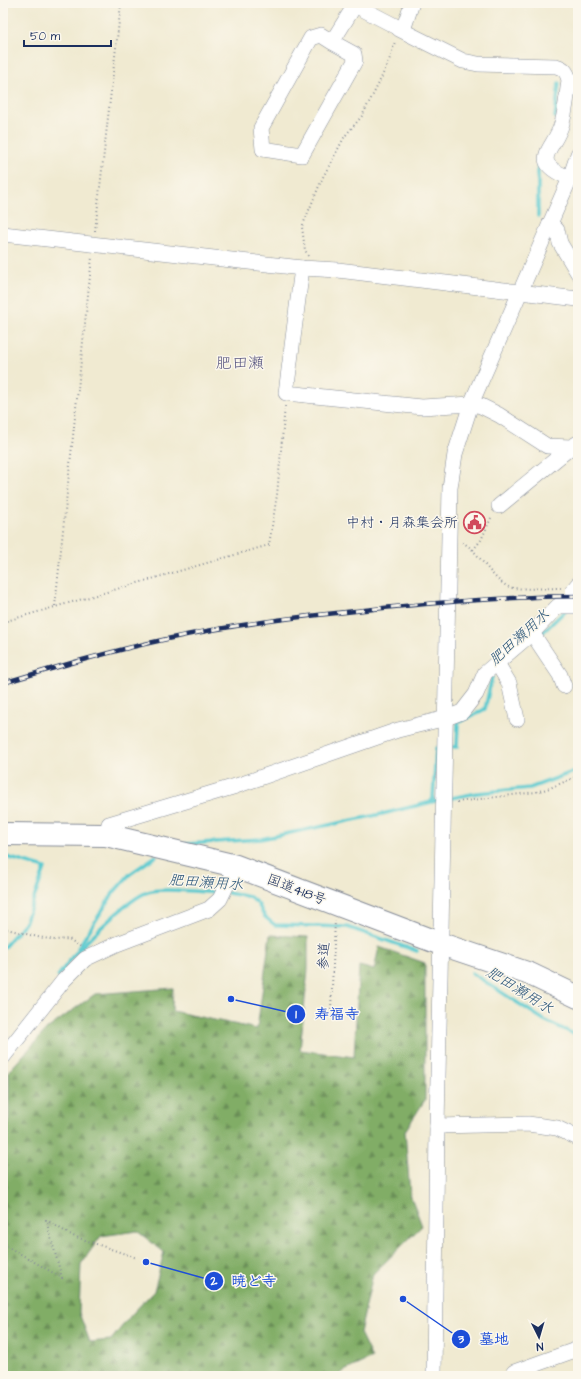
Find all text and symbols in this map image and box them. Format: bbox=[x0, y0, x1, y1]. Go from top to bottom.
scale bar bbox=[24, 22, 111, 48]
text: 50 m bbox=[30, 28, 61, 45]
district label: 肥田瀬 bbox=[216, 352, 264, 374]
public building icon: 中村・月森集会所 bbox=[461, 509, 487, 535]
place label: 中村・月森集会所 bbox=[346, 513, 458, 533]
water label: 肥田瀬用水 bbox=[484, 604, 554, 670]
water label: 肥田瀬用水 bbox=[168, 869, 244, 896]
street label: 国道418号 bbox=[264, 869, 329, 910]
street label: 参道 bbox=[313, 942, 335, 971]
water label: 肥田瀬用水 bbox=[482, 962, 557, 1019]
callout: 寿福寺 bbox=[286, 1000, 367, 1027]
text: 寿福寺 bbox=[314, 1004, 360, 1025]
text: 1 bbox=[295, 1006, 297, 1023]
callout: 暁ど寺 bbox=[204, 1267, 285, 1294]
text: 暁ど寺 bbox=[231, 1271, 277, 1292]
text: 2 bbox=[210, 1273, 218, 1290]
north arrow bbox=[519, 1317, 559, 1357]
callout: 墓地 bbox=[451, 1325, 517, 1352]
text: 墓地 bbox=[479, 1329, 509, 1350]
text: 3 bbox=[457, 1331, 465, 1348]
text: N bbox=[536, 1339, 544, 1354]

